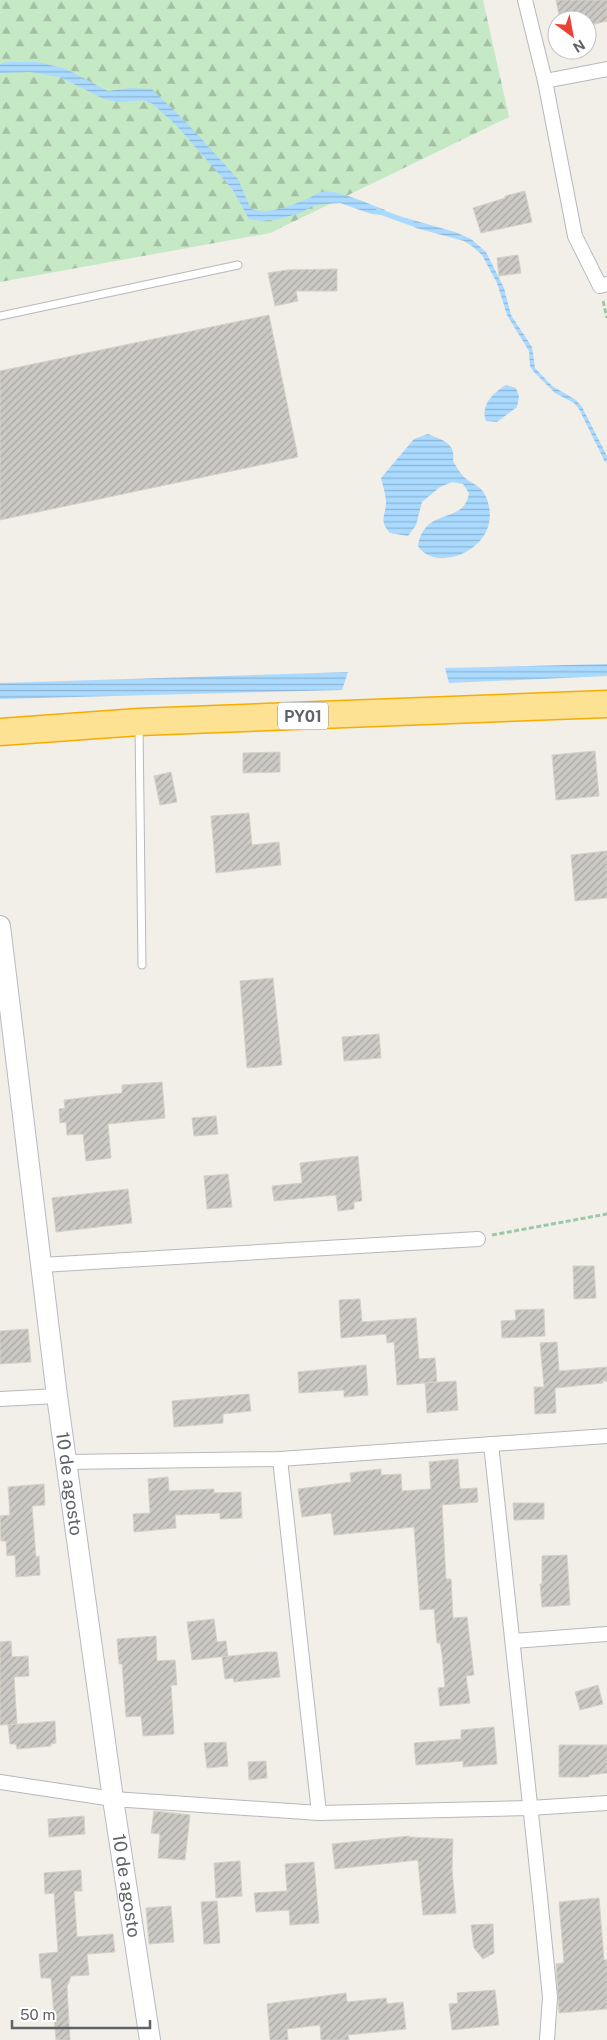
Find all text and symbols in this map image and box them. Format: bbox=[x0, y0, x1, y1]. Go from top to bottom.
north arrow bbox=[547, 10, 597, 60]
text: N bbox=[570, 36, 588, 56]
road number: PY01 bbox=[278, 702, 328, 729]
street label: 10 de agosto bbox=[52, 1430, 87, 1537]
street label: 10 de agosto bbox=[108, 1832, 145, 1939]
scale bar bbox=[12, 1998, 150, 2030]
text: 50 m bbox=[20, 2006, 55, 2023]

